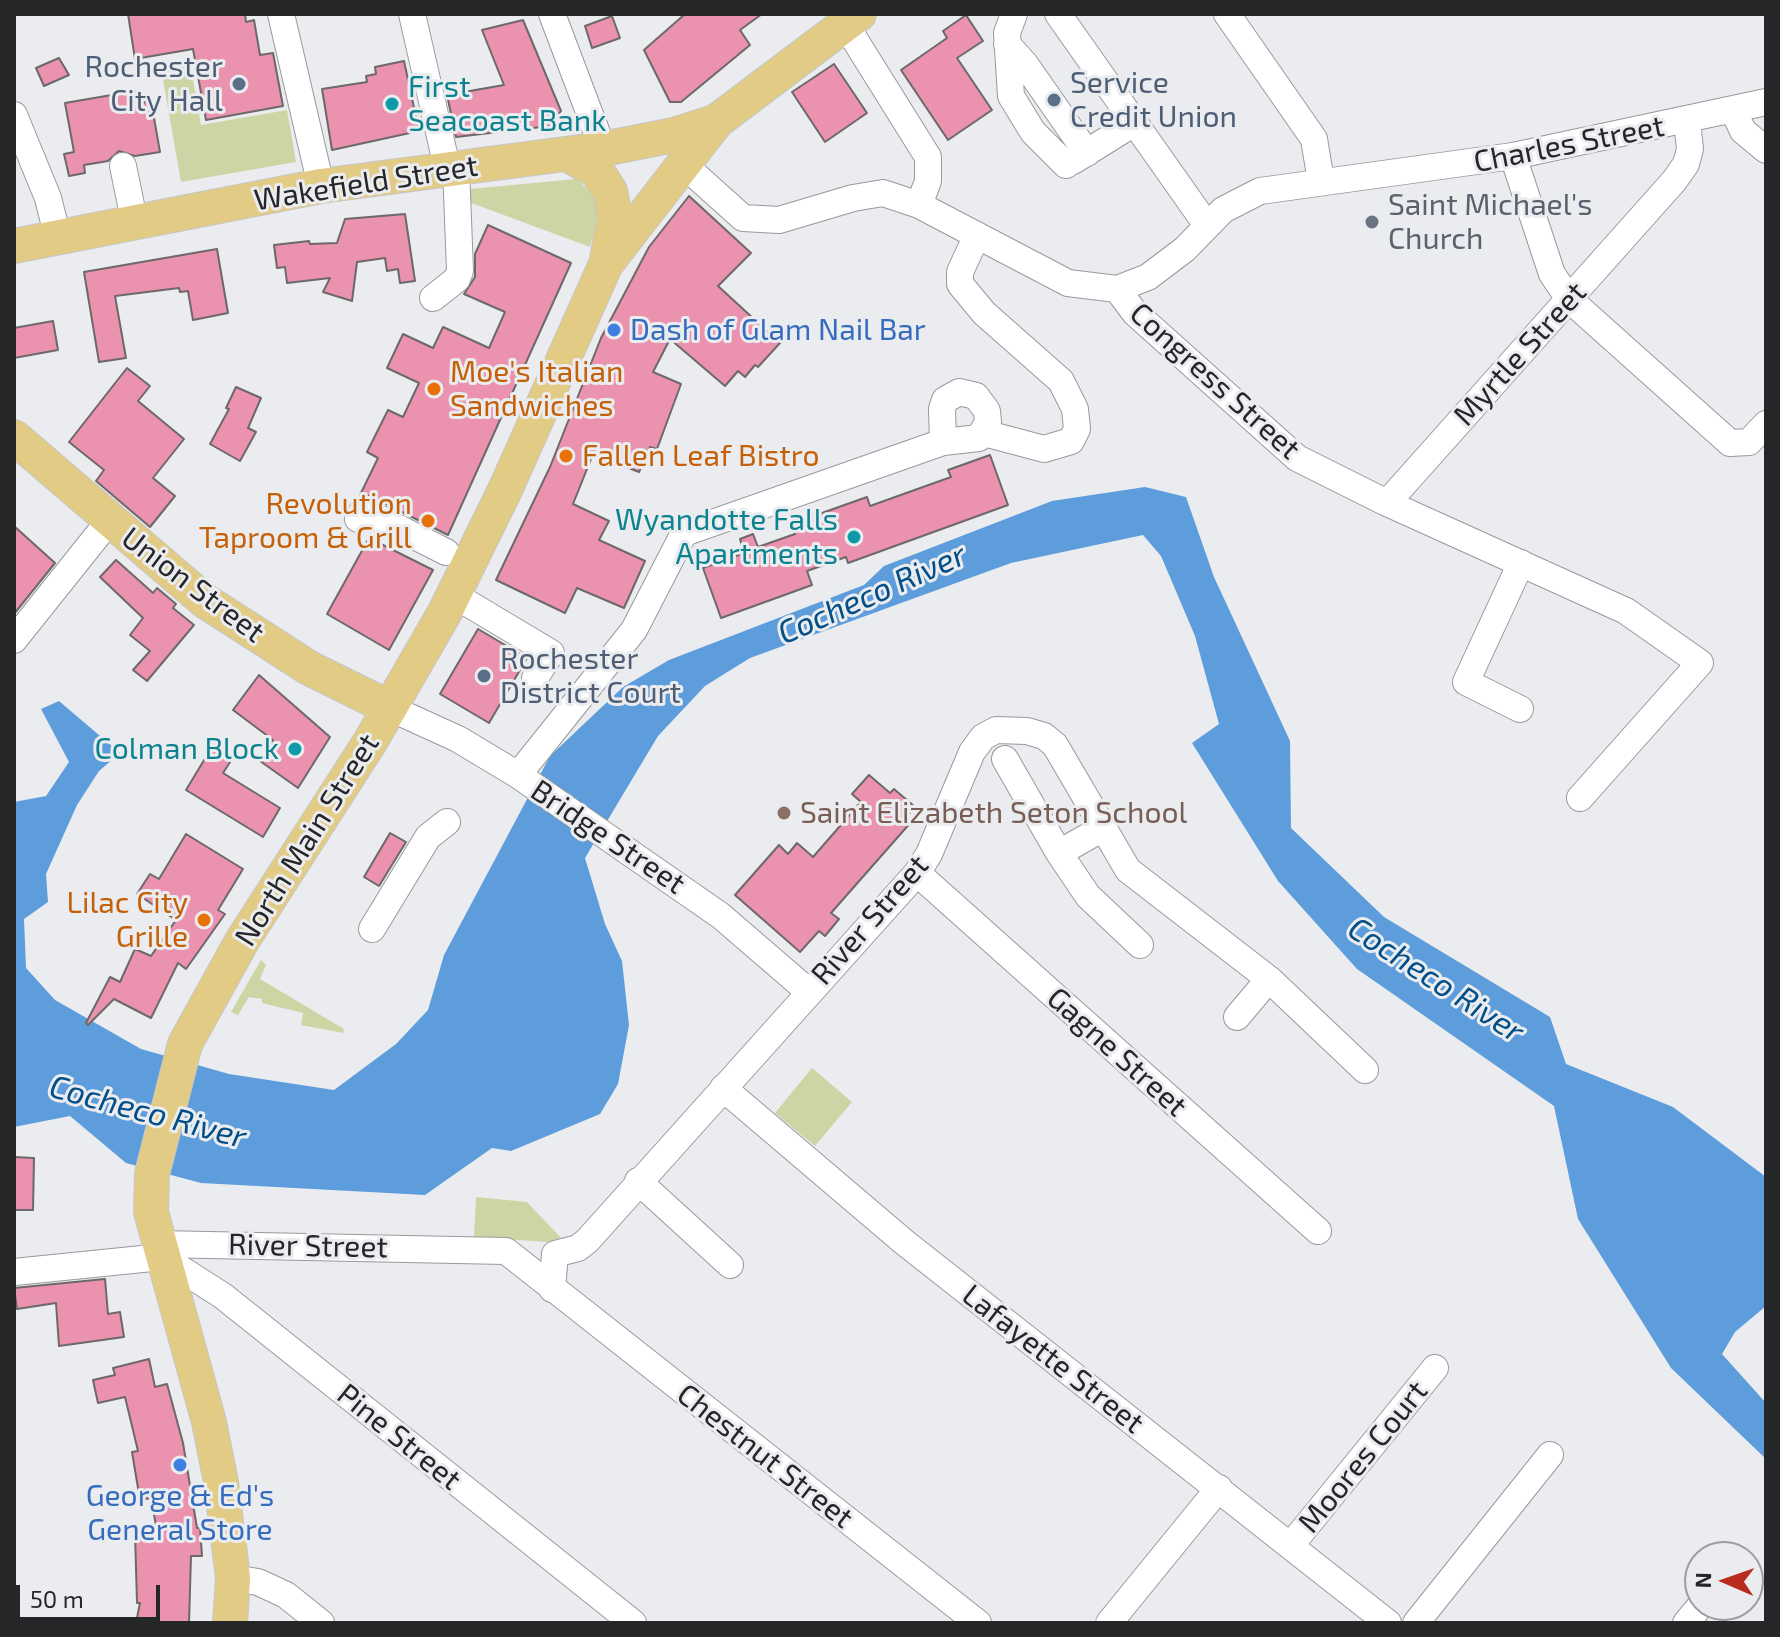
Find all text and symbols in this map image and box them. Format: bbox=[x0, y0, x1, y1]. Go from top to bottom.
place label: Rochester City Hall bbox=[85, 49, 223, 120]
place label: Service Credit Union bbox=[1070, 65, 1237, 136]
place label: First Seacoast Bank bbox=[408, 69, 606, 140]
marker: Rochester City Hall bbox=[230, 75, 248, 93]
marker: Service Credit Union bbox=[1045, 91, 1063, 109]
marker: First Seacoast Bank bbox=[383, 95, 401, 113]
street label: Charles Street bbox=[1471, 108, 1667, 180]
street label: Wakefield Street bbox=[252, 148, 480, 218]
place label: Saint Michael's Church bbox=[1388, 187, 1593, 258]
marker: Saint Michael's Church bbox=[1363, 213, 1381, 231]
street label: Myrtle Street bbox=[1446, 275, 1594, 433]
street label: Congress Street bbox=[1122, 295, 1308, 467]
place label: Dash of Glam Nail Bar bbox=[630, 312, 926, 348]
marker: Dash of Glam Nail Bar bbox=[605, 321, 623, 339]
place label: Moe's Italian Sandwiches bbox=[450, 354, 623, 424]
marker: Moe's Italian Sandwiches bbox=[425, 380, 443, 398]
place label: Fallen Leaf Bistro bbox=[582, 438, 819, 474]
marker: Fallen Leaf Bistro bbox=[557, 447, 575, 465]
place label: Revolution Taproom & Grill bbox=[199, 486, 412, 556]
place label: Wyandotte Falls Apartments bbox=[615, 502, 838, 572]
marker: Revolution Taproom & Grill bbox=[419, 512, 437, 530]
street label: Union Street bbox=[115, 520, 271, 650]
marker: Wyandotte Falls Apartments bbox=[845, 528, 863, 546]
water label: Cocheco River bbox=[772, 535, 972, 653]
place label: Rochester District Court bbox=[500, 641, 681, 712]
marker: Rochester District Court bbox=[475, 667, 493, 685]
street label: North Main Street bbox=[227, 727, 387, 953]
place label: Colman Block bbox=[95, 731, 279, 767]
marker: Colman Block bbox=[286, 740, 304, 758]
street label: Bridge Street bbox=[524, 772, 692, 902]
place label: Saint Elizabeth Seton School bbox=[800, 795, 1187, 831]
marker: Saint Elizabeth Seton School bbox=[775, 804, 793, 822]
street label: River Street bbox=[804, 848, 936, 992]
place label: Lilac City Grille bbox=[67, 885, 188, 956]
water label: Cocheco River bbox=[1341, 909, 1531, 1051]
marker: Lilac City Grille bbox=[195, 911, 213, 929]
street label: Gagne Street bbox=[1040, 980, 1194, 1124]
water label: Cocheco River bbox=[45, 1067, 251, 1157]
street label: River Street bbox=[228, 1227, 388, 1265]
street label: Lafayette Street bbox=[955, 1277, 1151, 1441]
street label: Moores Court bbox=[1291, 1374, 1435, 1540]
street label: Pine Street bbox=[330, 1376, 468, 1498]
street label: Chestnut Street bbox=[670, 1376, 860, 1536]
marker: George & Ed's General Store bbox=[171, 1456, 189, 1474]
place label: George & Ed's General Store bbox=[86, 1478, 274, 1548]
north arrow bbox=[1684, 1541, 1764, 1621]
scale bar bbox=[20, 1569, 164, 1619]
text: N bbox=[1689, 1572, 1715, 1589]
text: 50 m bbox=[30, 1584, 84, 1613]

